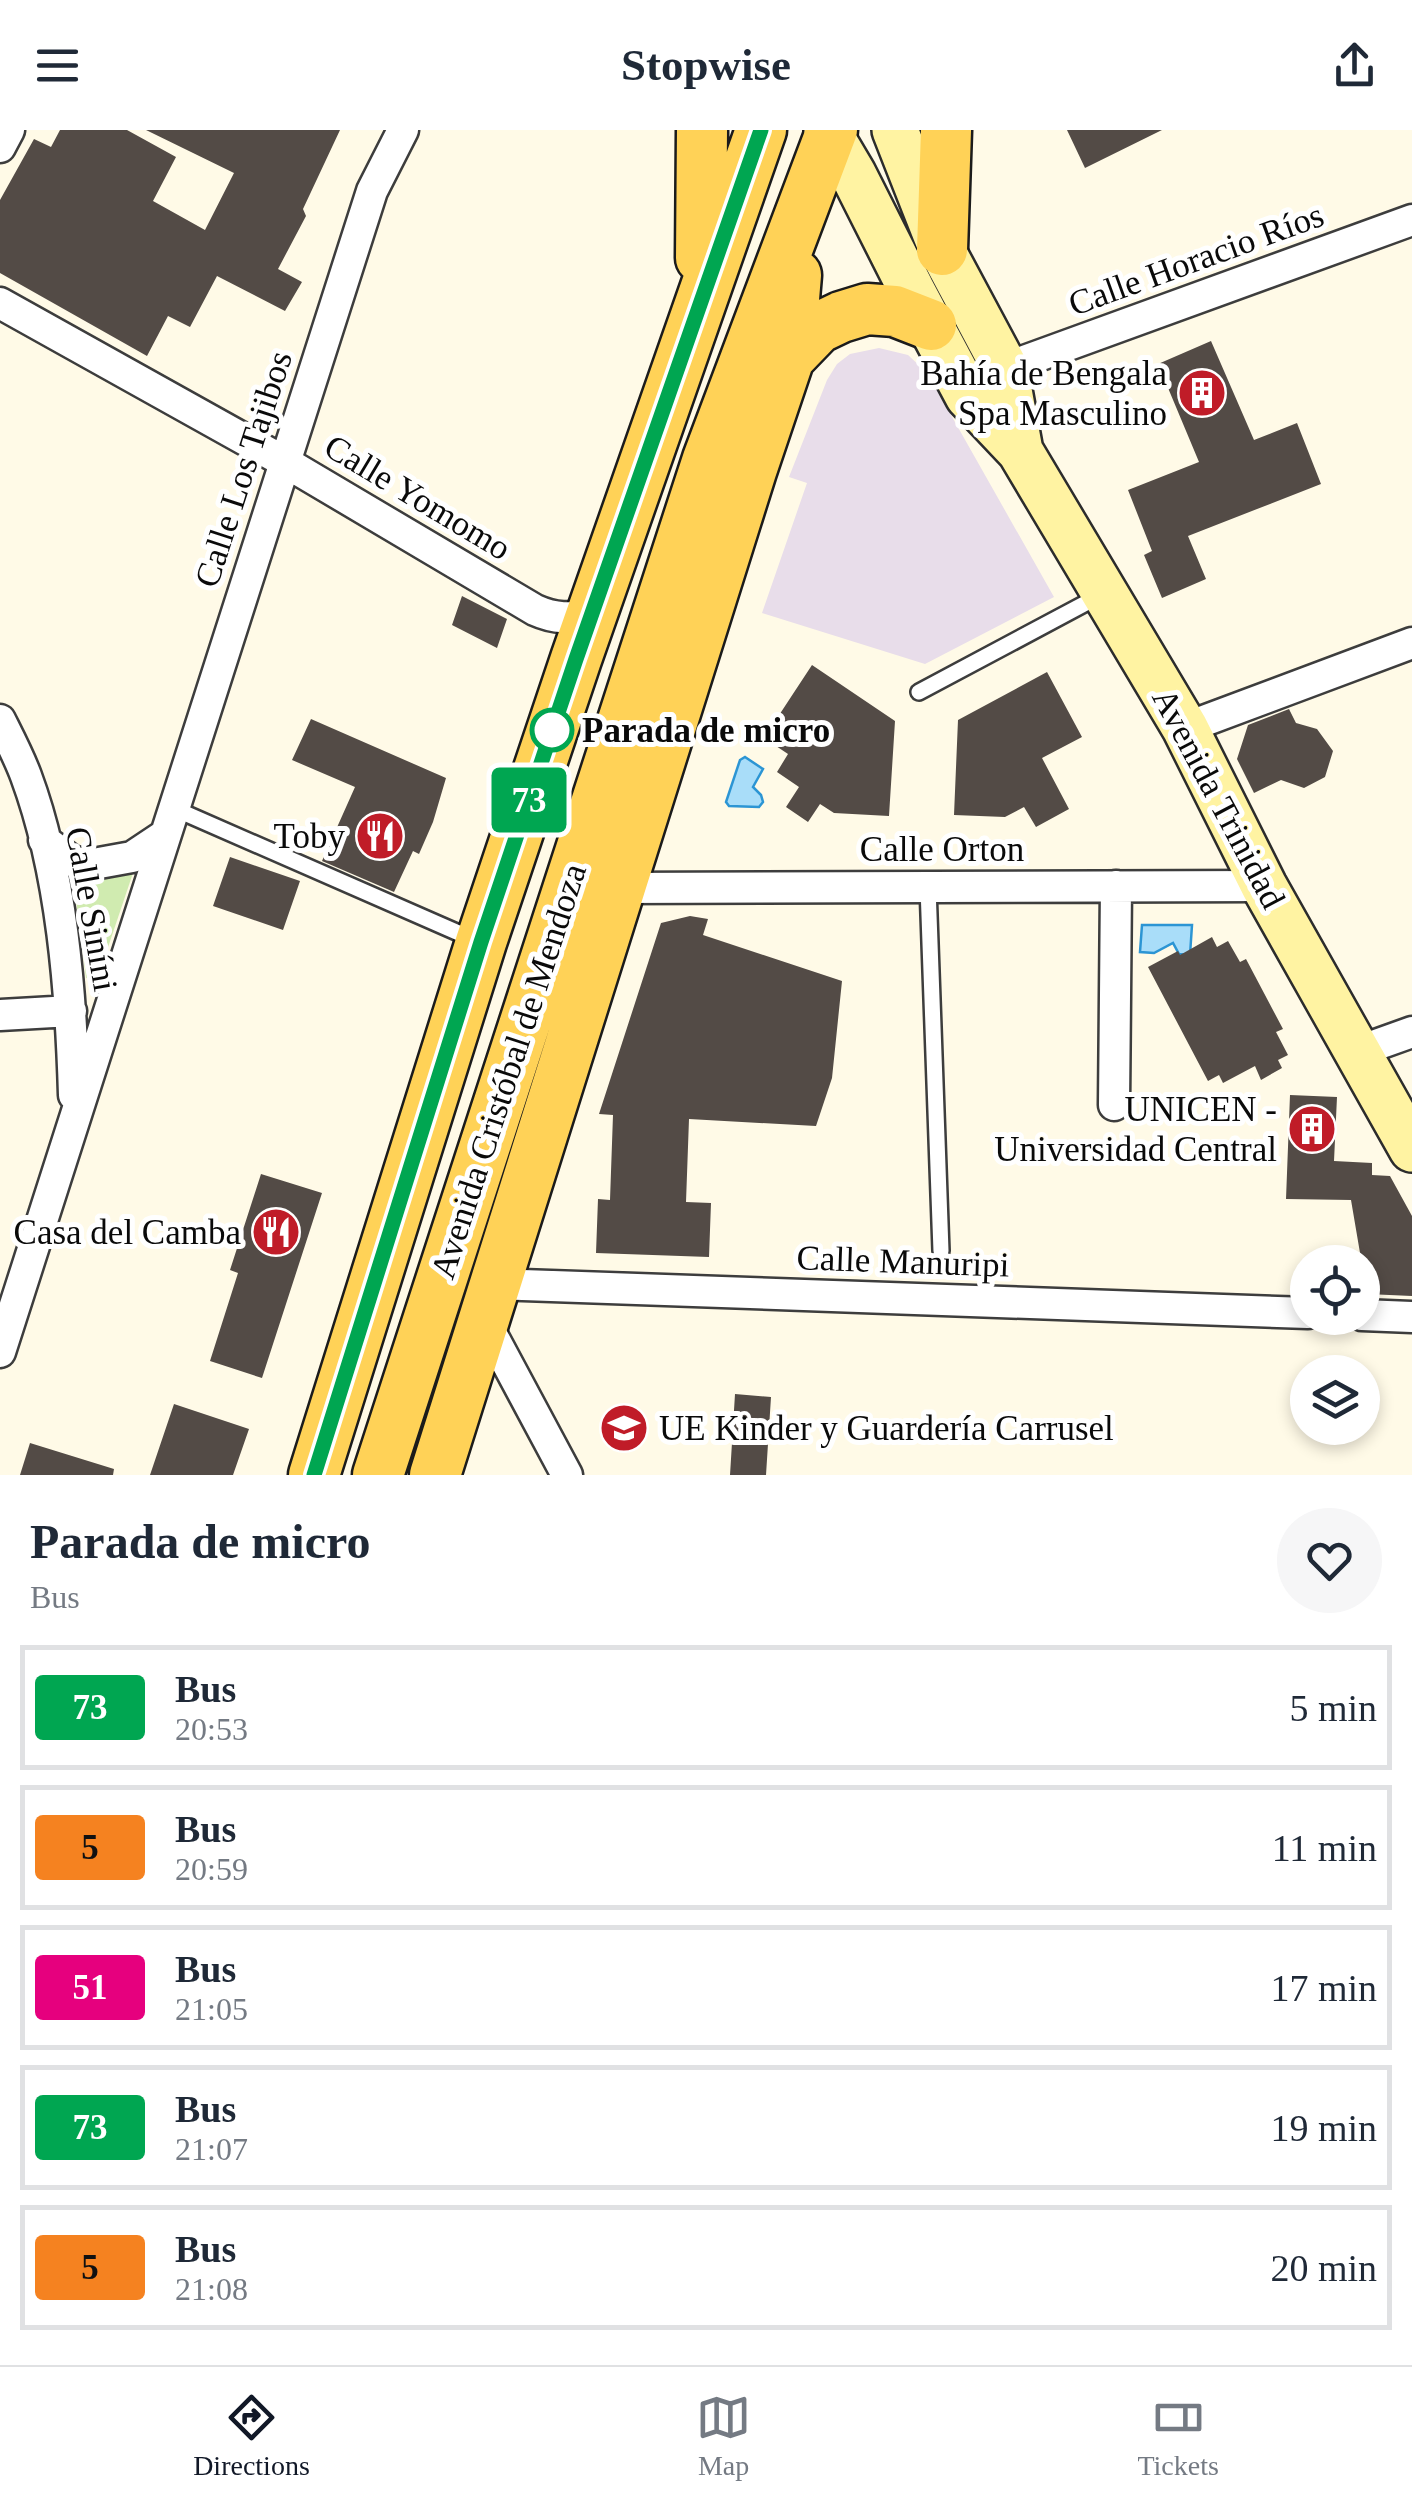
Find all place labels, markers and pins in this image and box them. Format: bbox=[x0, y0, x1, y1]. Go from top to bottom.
place label: Bahía de Bengala Spa Masculino bbox=[920, 354, 1167, 433]
building icon: Bahía de Bengala Spa Masculino bbox=[1176, 367, 1228, 419]
marker: Parada de micro bbox=[531, 709, 573, 751]
place label: Parada de micro bbox=[582, 711, 830, 750]
restaurant icon: Toby bbox=[354, 810, 406, 862]
place label: Toby bbox=[274, 817, 345, 856]
place label: UNICEN - Universidad Central bbox=[994, 1090, 1277, 1169]
building icon: UNICEN - Universidad Central bbox=[1286, 1103, 1338, 1155]
restaurant icon: Casa del Camba bbox=[250, 1206, 302, 1258]
place label: Casa del Camba bbox=[14, 1213, 241, 1252]
school or university icon: UE Kinder y Guardería Carrusel bbox=[598, 1402, 650, 1454]
place label: UE Kinder y Guardería Carrusel bbox=[659, 1409, 1114, 1448]

